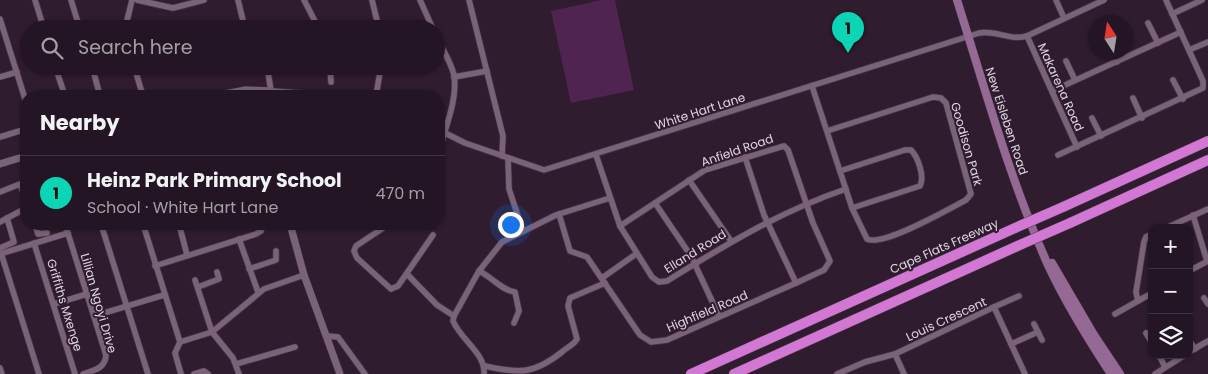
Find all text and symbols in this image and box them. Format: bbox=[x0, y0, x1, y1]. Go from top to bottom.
pin: 1 bbox=[832, 12, 864, 53]
north arrow bbox=[1088, 15, 1133, 60]
search box bbox=[20, 20, 445, 75]
icon: search bbox=[38, 34, 66, 62]
text: Search here bbox=[78, 34, 192, 61]
street label: Makarena Road bbox=[1034, 40, 1088, 134]
street label: New Eisleben Road bbox=[982, 65, 1032, 177]
street label: White Hart Lane bbox=[653, 88, 747, 134]
street label: Goodison Park bbox=[947, 100, 987, 189]
text: Nearby bbox=[40, 108, 120, 137]
street label: Anfield Road bbox=[699, 130, 775, 170]
text: Heinz Park Primary School bbox=[87, 167, 342, 194]
text: 1 bbox=[53, 182, 59, 205]
text: 470 m bbox=[375, 182, 425, 205]
text: School · White Hart Lane bbox=[87, 196, 278, 219]
your location bbox=[498, 212, 524, 238]
street label: Cape Flats Freeway bbox=[887, 214, 1001, 278]
map controls bbox=[1148, 224, 1193, 359]
button: + bbox=[1148, 224, 1193, 269]
street label: Elland Road bbox=[661, 225, 729, 277]
street label: Lillian Ngoyi Drive bbox=[77, 251, 121, 355]
street label: Griffiths Mxenge bbox=[43, 257, 87, 353]
button: − bbox=[1148, 269, 1193, 314]
street label: Highfield Road bbox=[664, 286, 750, 336]
street label: Louis Crescent bbox=[903, 293, 989, 345]
button: layers bbox=[1148, 314, 1193, 359]

